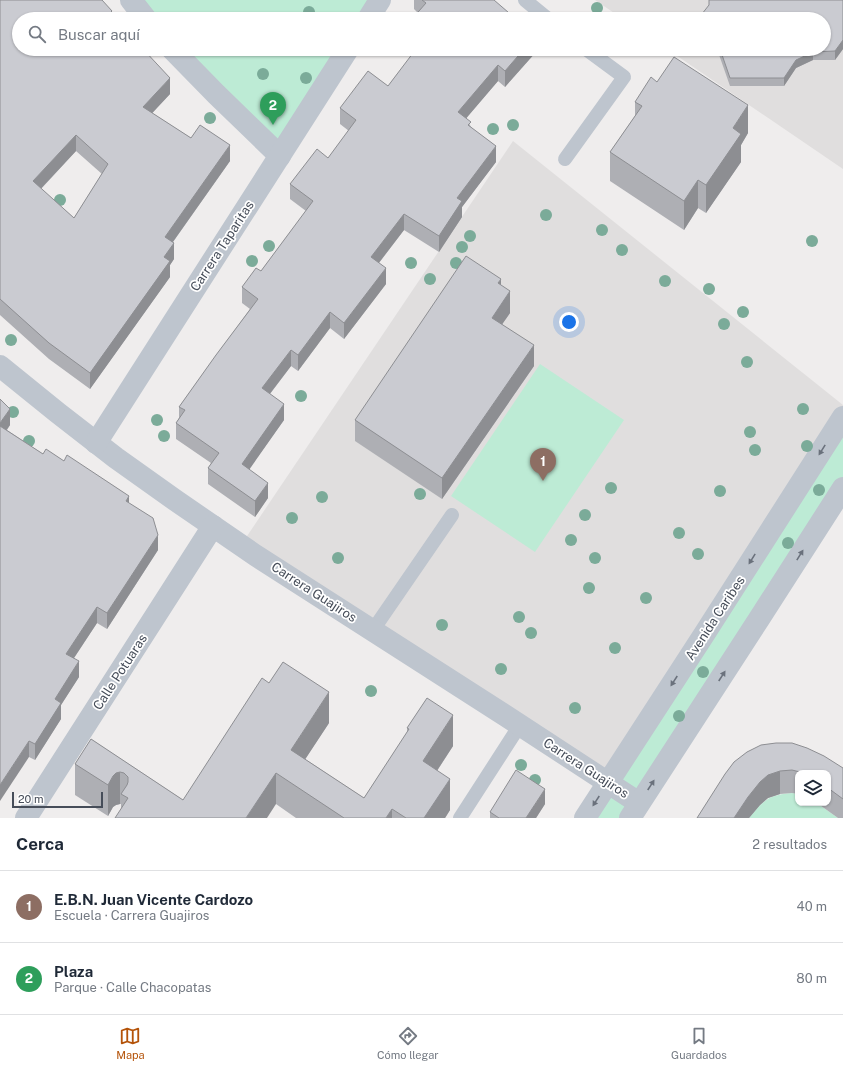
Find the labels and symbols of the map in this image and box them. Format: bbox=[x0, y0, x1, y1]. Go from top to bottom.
pin: 2 bbox=[260, 92, 286, 125]
street label: Carrera Taparitas bbox=[187, 198, 257, 294]
your location bbox=[559, 312, 579, 332]
one-way arrow bbox=[818, 445, 826, 455]
pin: 1 bbox=[530, 448, 556, 481]
one-way arrow bbox=[796, 550, 804, 560]
one-way arrow bbox=[749, 554, 756, 565]
street label: Carrera Guajiros bbox=[269, 559, 359, 625]
street label: Avenida Caribes bbox=[682, 573, 748, 663]
street label: Calle Potuaras bbox=[90, 631, 150, 713]
one-way arrow bbox=[718, 671, 726, 682]
one-way arrow bbox=[671, 675, 678, 686]
street label: Carrera Guajiros bbox=[541, 735, 631, 801]
one-way arrow bbox=[647, 780, 655, 790]
scale bar bbox=[12, 790, 103, 809]
one-way arrow bbox=[592, 796, 600, 806]

